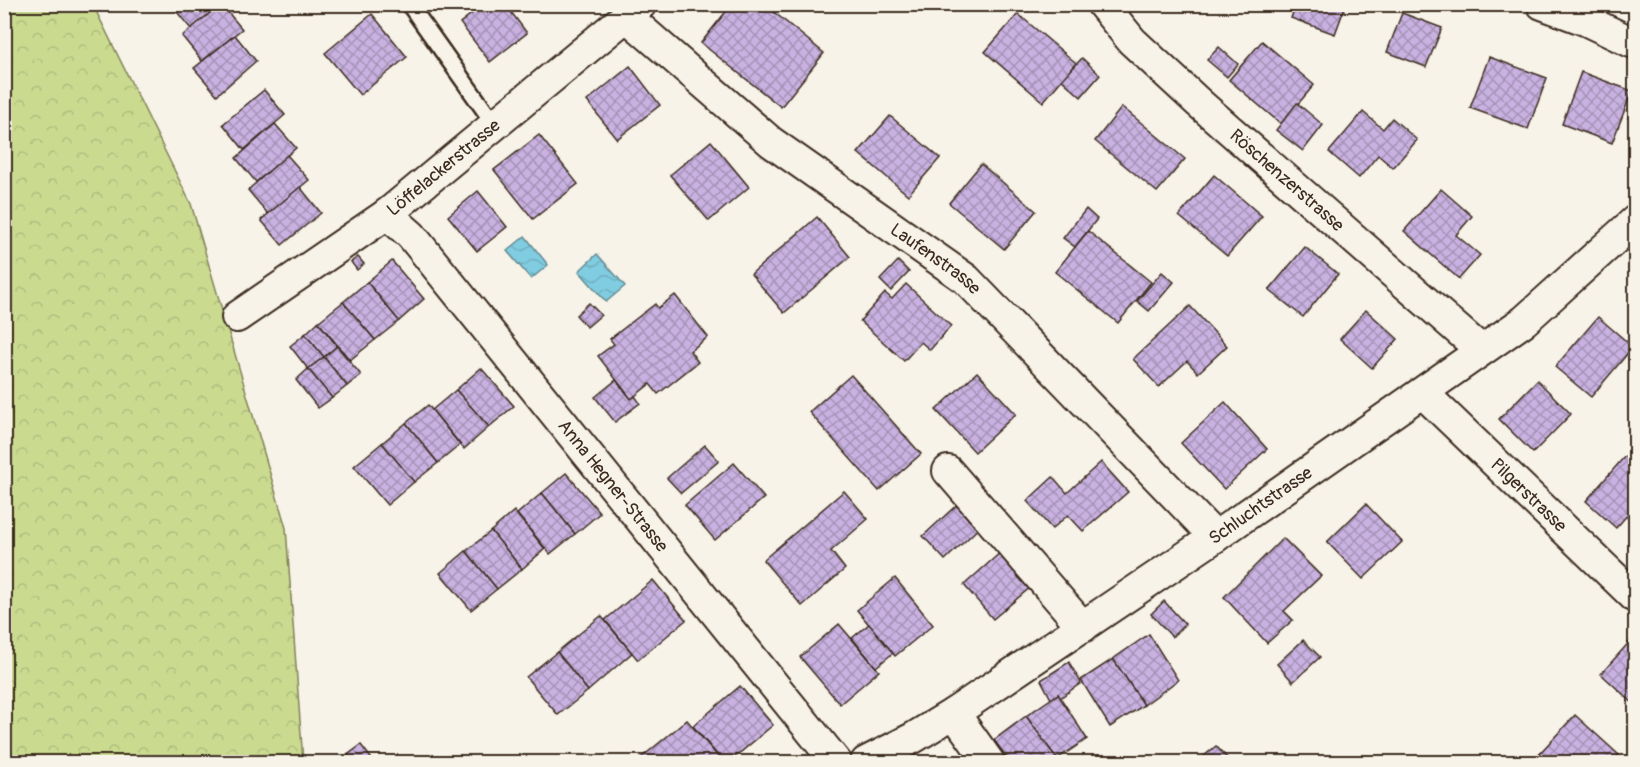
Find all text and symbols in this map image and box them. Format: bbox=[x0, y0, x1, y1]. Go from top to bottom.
street label: Löffelackerstrasse bbox=[382, 114, 505, 221]
street label: Röschenzerstrasse bbox=[1225, 124, 1349, 237]
street label: Laufenstrasse bbox=[886, 218, 986, 300]
street label: Anna Hegner-Strasse bbox=[552, 415, 673, 557]
street label: Pilgerstrasse bbox=[1486, 453, 1572, 537]
street label: Schluchtstrasse bbox=[1204, 461, 1317, 550]

